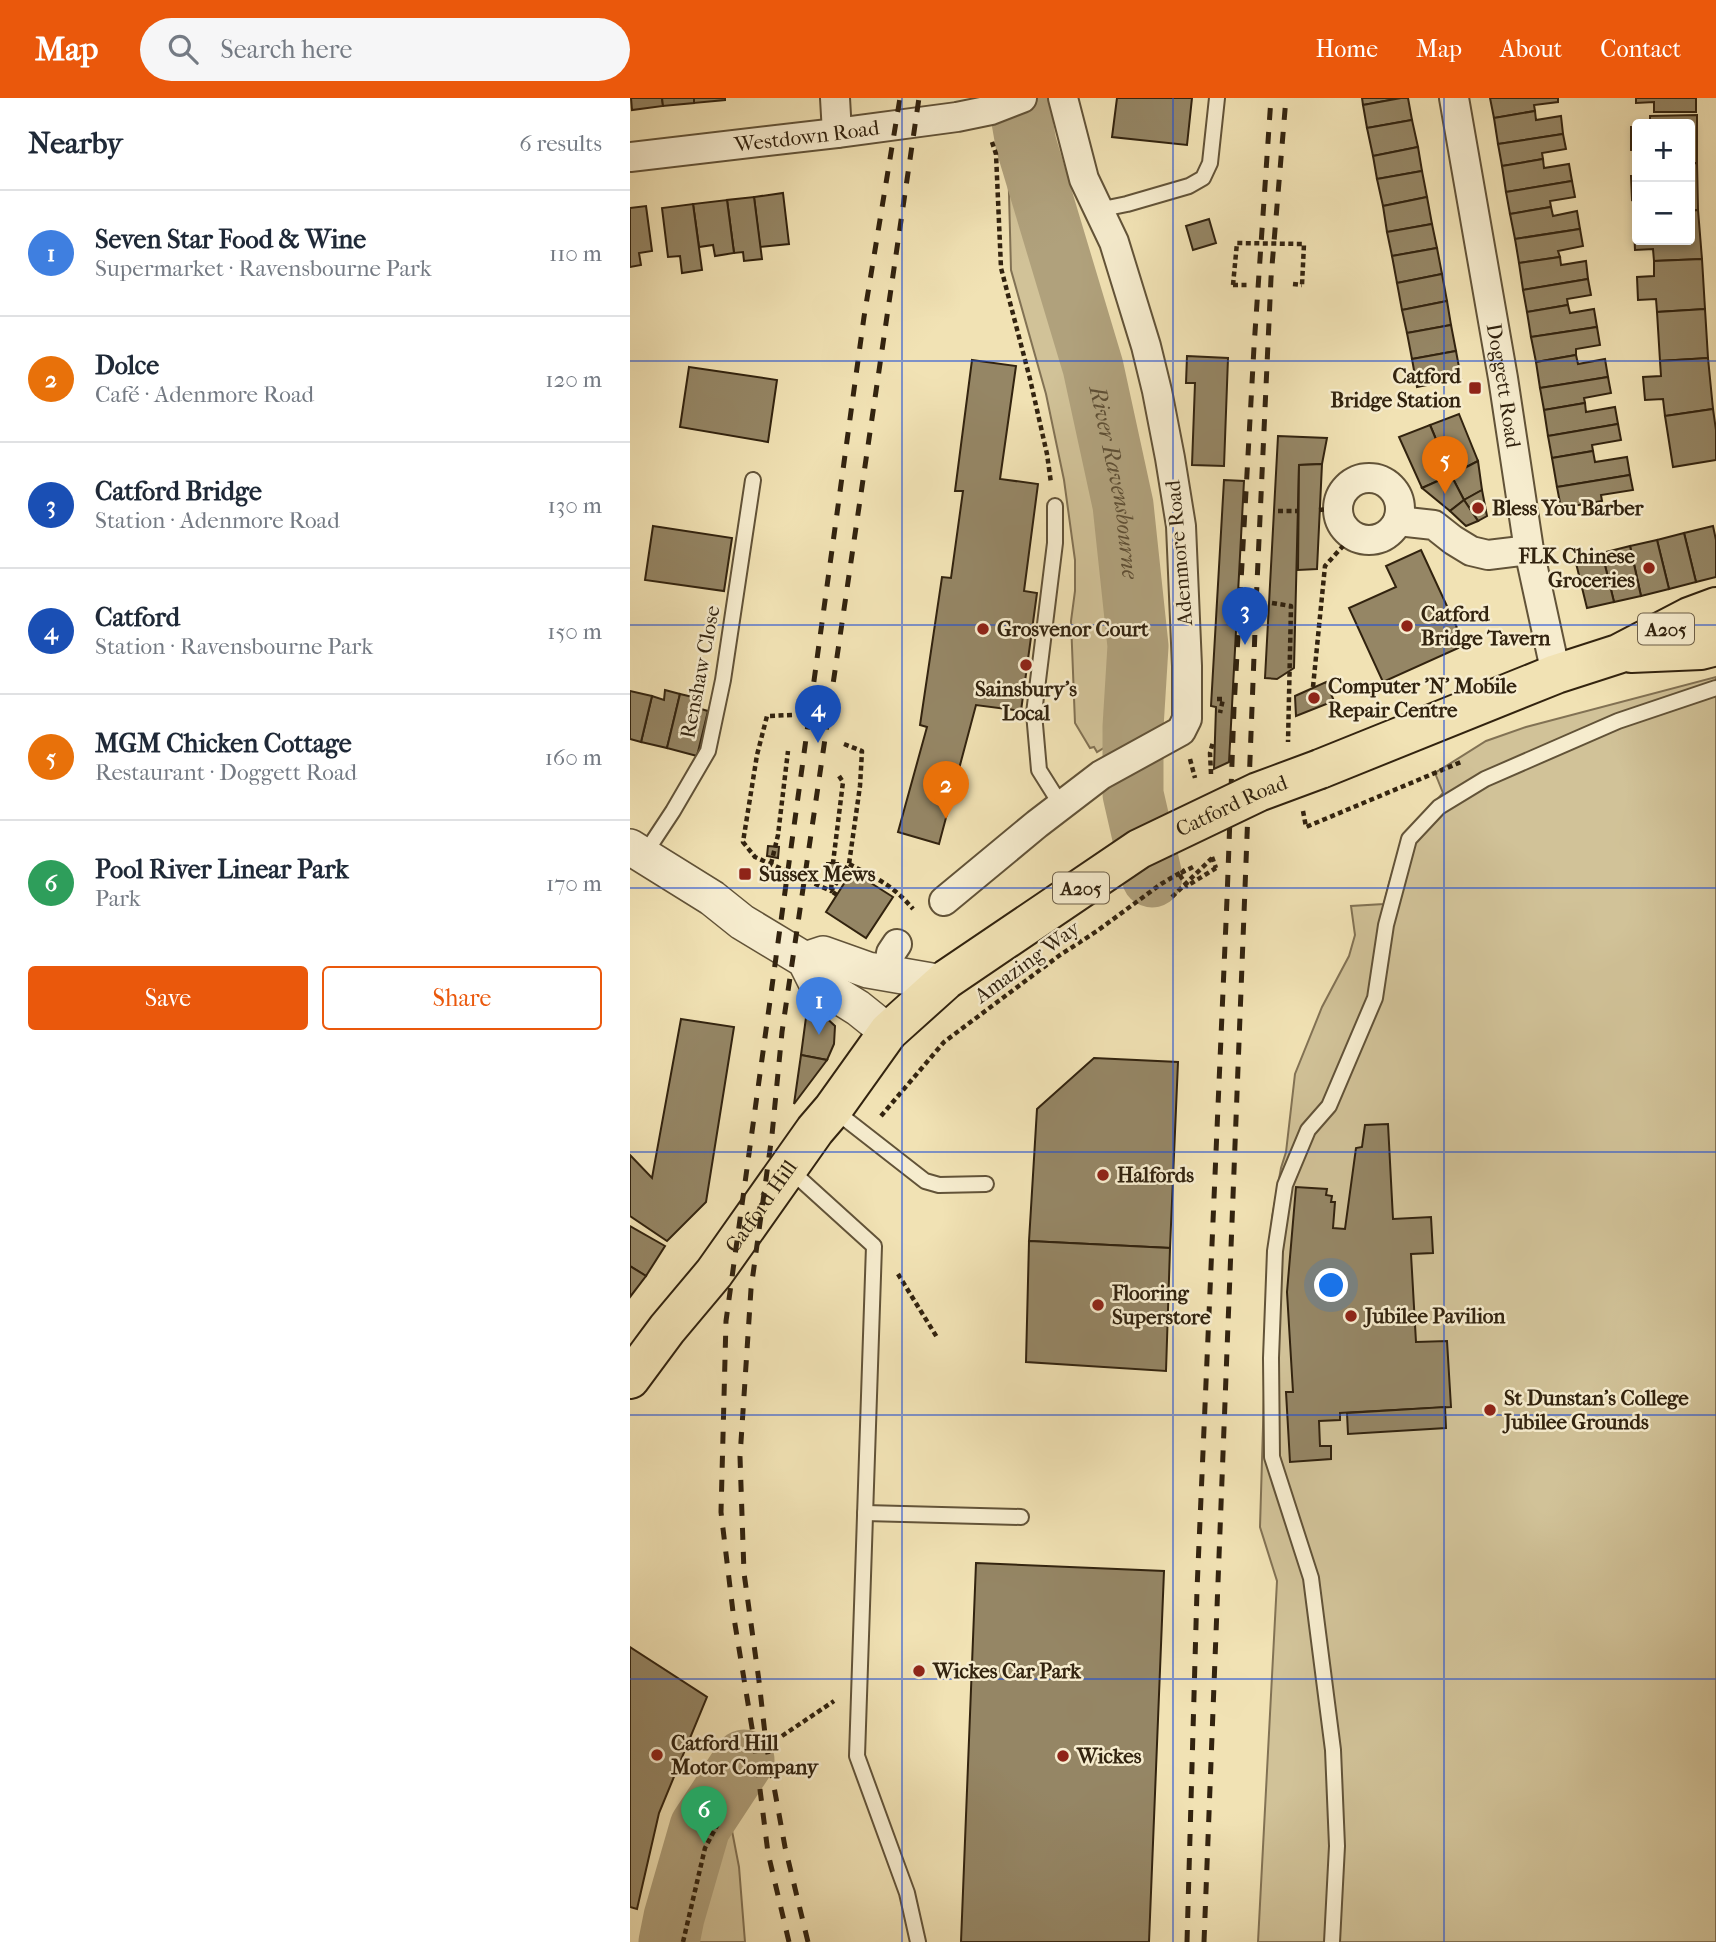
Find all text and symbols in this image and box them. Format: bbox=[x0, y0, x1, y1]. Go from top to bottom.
search box bbox=[140, 18, 630, 81]
text: Map bbox=[35, 30, 98, 69]
icon: search bbox=[164, 30, 202, 68]
text: Search here bbox=[220, 34, 352, 65]
text: Home bbox=[1316, 35, 1378, 63]
text: Map bbox=[1416, 35, 1462, 63]
text: About bbox=[1500, 35, 1562, 63]
text: Contact bbox=[1600, 35, 1681, 63]
street label: Westdown Road bbox=[732, 115, 881, 157]
map controls bbox=[1632, 119, 1695, 245]
button: + bbox=[1632, 119, 1695, 182]
text: Nearby bbox=[28, 126, 123, 161]
text: 6 results bbox=[519, 130, 602, 157]
button: − bbox=[1632, 182, 1695, 245]
text: Seven Star Food & Wine bbox=[95, 224, 366, 255]
text: 1 bbox=[47, 240, 55, 267]
text: 110 m bbox=[549, 240, 602, 267]
text: Supermarket · Ravensbourne Park bbox=[95, 255, 432, 282]
street label: Doggett Road bbox=[1482, 322, 1526, 450]
text: Dolce bbox=[95, 350, 159, 381]
place label: Catford Bridge Station bbox=[1331, 364, 1462, 412]
text: 2 bbox=[45, 366, 57, 393]
text: 120 m bbox=[545, 366, 602, 393]
marker: Catford Bridge Station bbox=[1467, 380, 1483, 396]
text: Café · Adenmore Road bbox=[95, 381, 314, 408]
water label: River Ravensbourne bbox=[1083, 382, 1144, 581]
pin: 5 bbox=[1422, 436, 1468, 494]
text: Catford Bridge bbox=[95, 476, 262, 507]
street label: Adenmore Road bbox=[1161, 479, 1197, 628]
text: 3 bbox=[46, 492, 56, 519]
text: 130 m bbox=[548, 492, 602, 519]
place label: Bless You Barber bbox=[1492, 496, 1645, 520]
marker: Bless You Barber bbox=[1470, 500, 1486, 516]
text: Station · Adenmore Road bbox=[95, 507, 340, 534]
place label: FLK Chinese Groceries bbox=[1518, 544, 1636, 592]
marker: FLK Chinese Groceries bbox=[1641, 560, 1657, 576]
pin: 3 bbox=[1222, 587, 1268, 645]
text: Catford bbox=[95, 602, 180, 633]
place label: Catford Bridge Tavern bbox=[1421, 602, 1551, 650]
street label: Renshaw Close bbox=[675, 603, 725, 741]
road number: A205 bbox=[1638, 614, 1694, 644]
place label: Grosvenor Court bbox=[997, 617, 1149, 641]
text: 4 bbox=[44, 618, 58, 645]
text: 150 m bbox=[547, 618, 602, 645]
marker: Catford Bridge Tavern bbox=[1399, 618, 1415, 634]
marker: Grosvenor Court bbox=[975, 621, 991, 637]
text: Station · Ravensbourne Park bbox=[95, 633, 373, 660]
marker: Sainsbury's Local bbox=[1018, 657, 1034, 673]
place label: Computer 'N' Mobile Repair Centre bbox=[1328, 674, 1517, 722]
place label: Sainsbury's Local bbox=[975, 677, 1077, 725]
pin: 4 bbox=[795, 685, 841, 743]
marker: Computer 'N' Mobile Repair Centre bbox=[1306, 690, 1322, 706]
text: MGM Chicken Cottage bbox=[95, 728, 352, 759]
text: 5 bbox=[46, 744, 56, 771]
text: 160 m bbox=[545, 744, 602, 771]
text: Restaurant · Doggett Road bbox=[95, 759, 357, 786]
pin: 2 bbox=[923, 761, 969, 819]
street label: Catford Road bbox=[1172, 770, 1291, 842]
text: Pool River Linear Park bbox=[95, 854, 349, 885]
place label: Sussex Mews bbox=[759, 862, 876, 886]
marker: Sussex Mews bbox=[737, 866, 753, 882]
text: 6 bbox=[45, 870, 57, 897]
text: 170 m bbox=[546, 870, 602, 897]
road number: A205 bbox=[1053, 873, 1109, 904]
text: Park bbox=[95, 885, 141, 912]
street label: Amazing Way bbox=[969, 915, 1085, 1009]
button: Save bbox=[28, 966, 308, 1030]
button: Share bbox=[322, 966, 602, 1030]
pin: 1 bbox=[796, 977, 842, 1035]
street label: Catford Hill bbox=[720, 1155, 802, 1257]
place label: Halfords bbox=[1117, 1163, 1194, 1187]
marker: Halfords bbox=[1095, 1167, 1111, 1183]
your location bbox=[1314, 1268, 1348, 1302]
place label: Flooring Superstore bbox=[1111, 1281, 1211, 1329]
marker: Flooring Superstore bbox=[1090, 1297, 1106, 1313]
place label: Jubilee Pavilion bbox=[1363, 1304, 1506, 1328]
marker: Jubilee Pavilion bbox=[1343, 1308, 1359, 1324]
place label: St Dunstan's College Jubilee Grounds bbox=[1502, 1386, 1689, 1434]
marker: St Dunstan's College Jubilee Grounds bbox=[1482, 1402, 1498, 1418]
place label: Wickes Car Park bbox=[932, 1659, 1082, 1683]
marker: Wickes Car Park bbox=[911, 1663, 927, 1679]
place label: Catford Hill Motor Company bbox=[670, 1731, 820, 1779]
place label: Wickes bbox=[1076, 1744, 1142, 1768]
marker: Catford Hill Motor Company bbox=[649, 1747, 665, 1763]
marker: Wickes bbox=[1055, 1748, 1071, 1764]
pin: 6 bbox=[681, 1786, 727, 1844]

